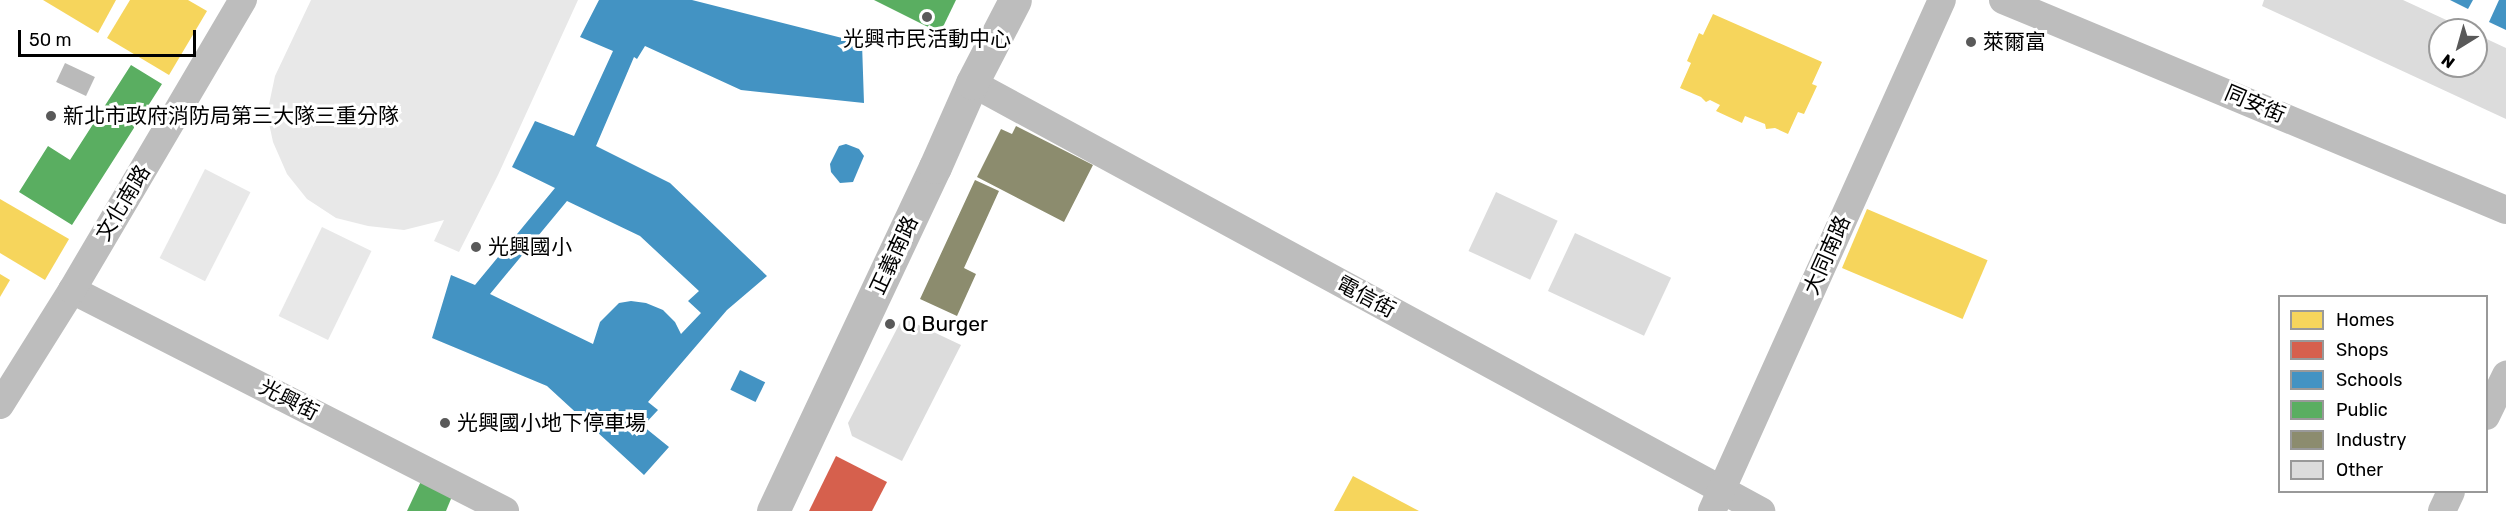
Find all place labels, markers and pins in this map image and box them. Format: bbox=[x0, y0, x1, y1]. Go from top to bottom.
marker: 光興市民活動中心 bbox=[920, 10, 934, 24]
place label: 光興市民活動中心 bbox=[843, 26, 1011, 52]
place label: 萊爾富 bbox=[1983, 29, 2046, 55]
marker: 萊爾富 bbox=[1964, 35, 1978, 49]
place label: 新北市政府消防局第三大隊三重分隊 bbox=[63, 103, 399, 129]
marker: 新北市政府消防局第三大隊三重分隊 bbox=[44, 109, 58, 123]
place label: 光興國小 bbox=[488, 234, 572, 260]
marker: 光興國小 bbox=[469, 240, 483, 254]
place label: Q Burger bbox=[902, 311, 988, 337]
marker: Q Burger bbox=[883, 317, 897, 331]
place label: 光興國小地下停車場 bbox=[457, 410, 646, 436]
marker: 光興國小地下停車場 bbox=[438, 416, 452, 430]

